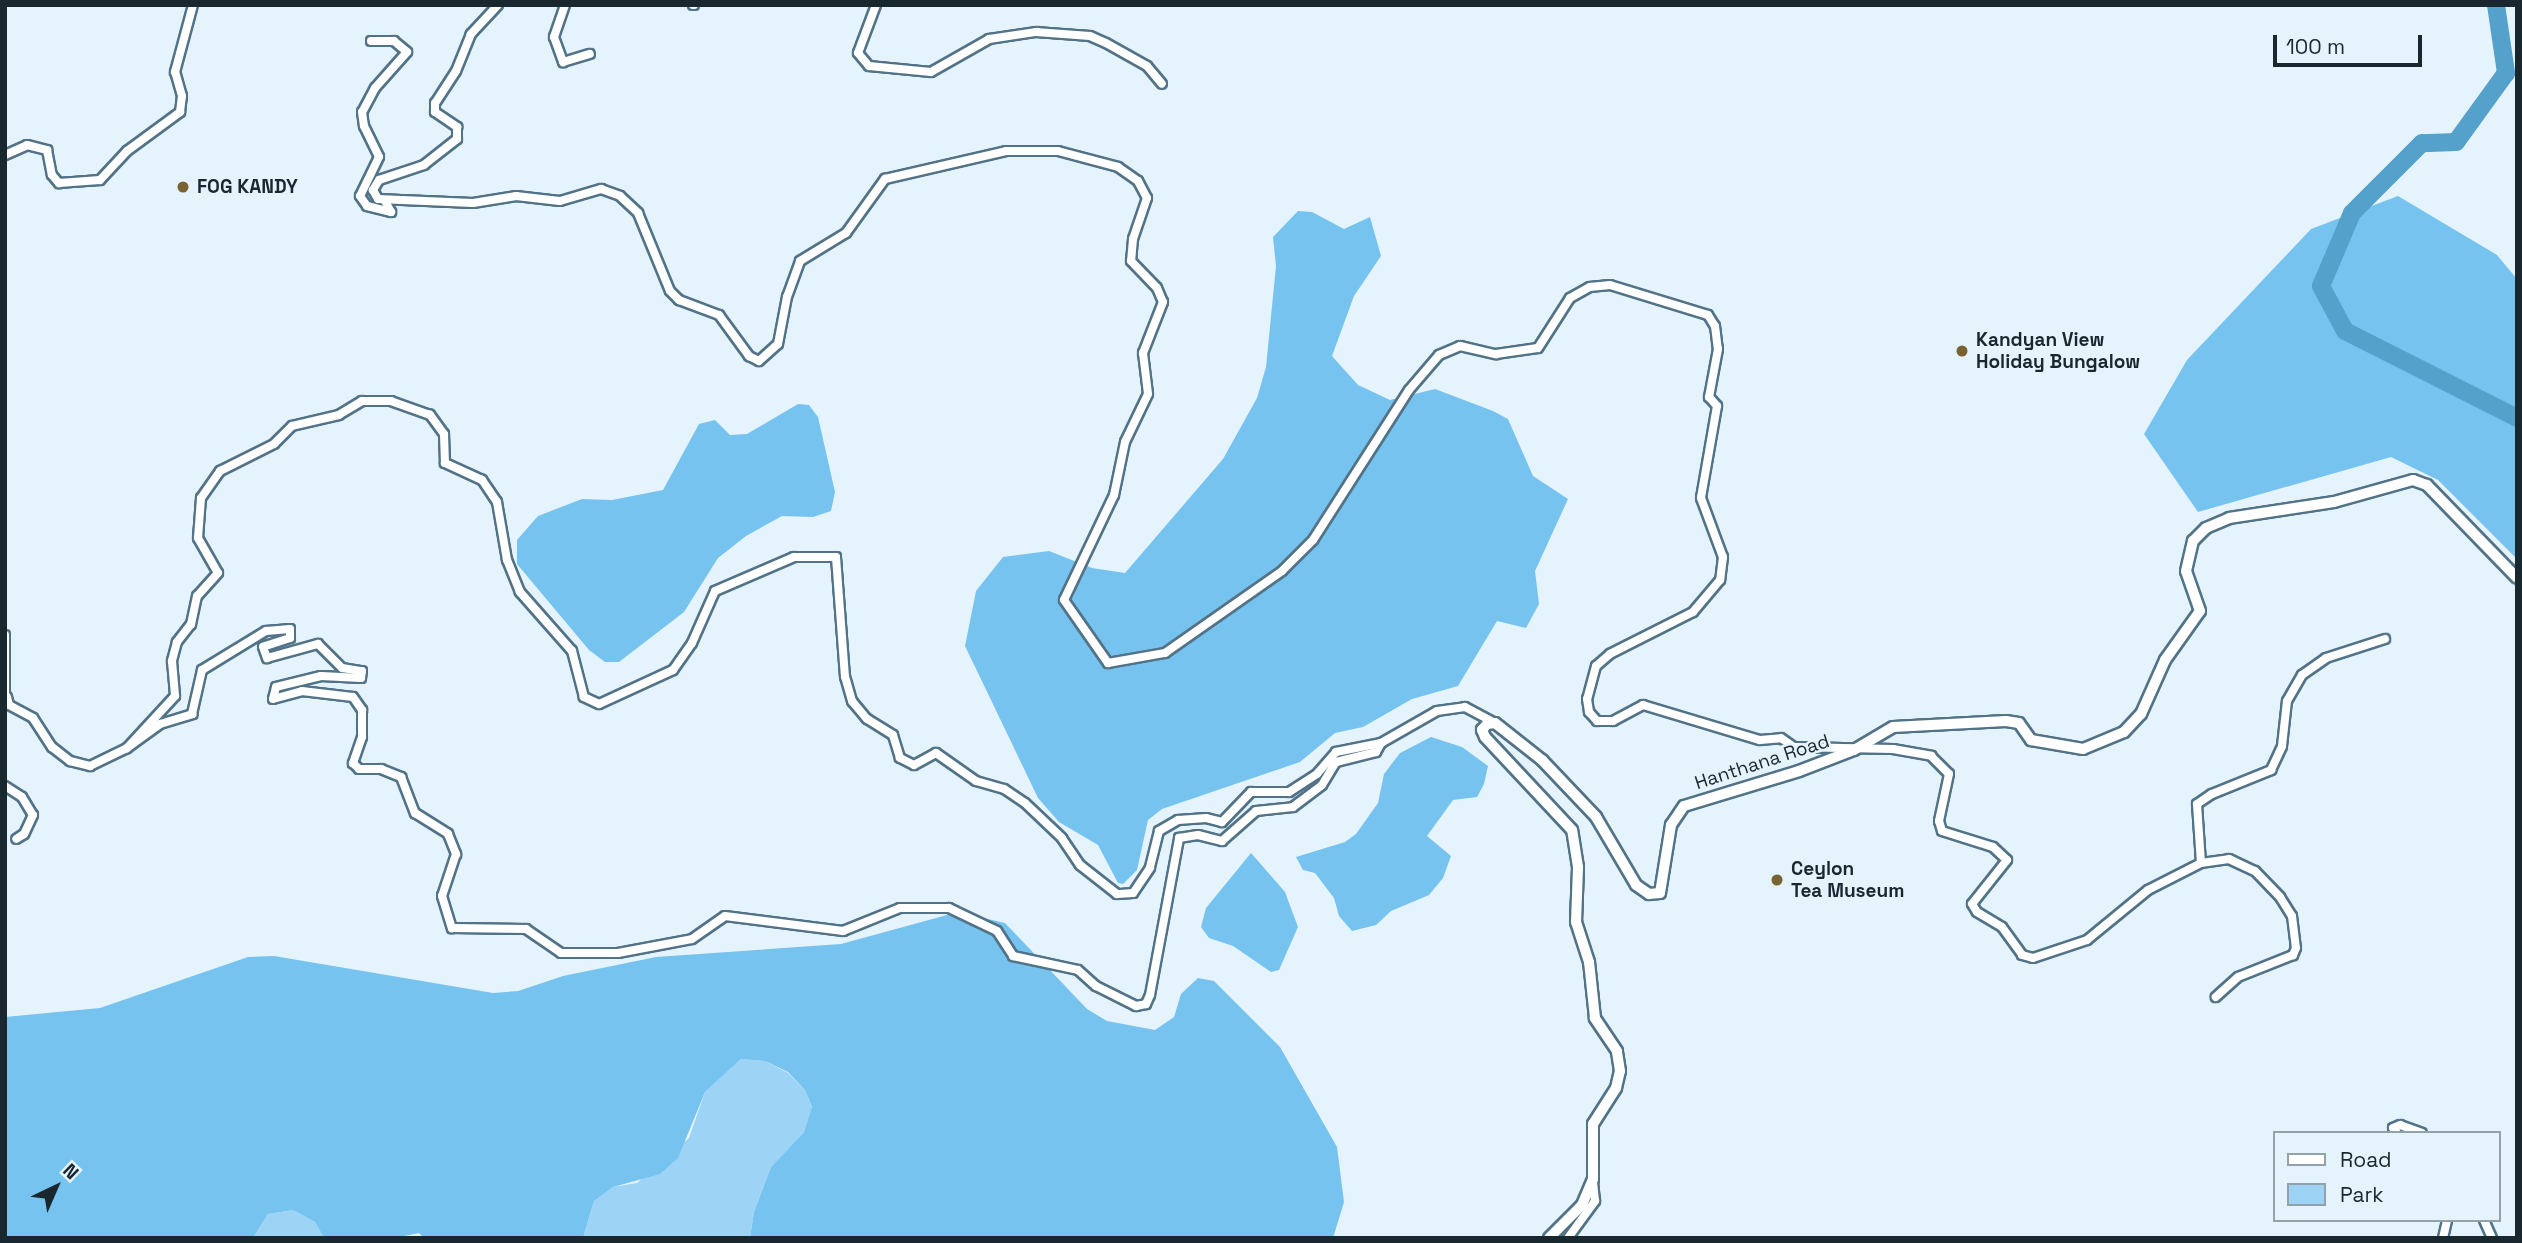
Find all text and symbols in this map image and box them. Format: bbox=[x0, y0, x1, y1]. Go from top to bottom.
scale bar bbox=[2277, 21, 2426, 65]
text: 100 m bbox=[2286, 33, 2345, 60]
place label: FOG KANDY bbox=[197, 176, 298, 198]
marker: FOG KANDY bbox=[175, 179, 191, 195]
place label: Kandyan View Holiday Bungalow bbox=[1976, 329, 2140, 373]
marker: Kandyan View Holiday Bungalow bbox=[1954, 343, 1970, 359]
street label: Hanthana Road bbox=[1692, 730, 1832, 794]
place label: Ceylon Tea Museum bbox=[1791, 858, 1904, 902]
marker: Ceylon Tea Museum bbox=[1769, 872, 1785, 888]
legend bbox=[2274, 1131, 2501, 1222]
text: Road bbox=[2340, 1146, 2392, 1173]
north arrow bbox=[21, 1152, 91, 1222]
text: N bbox=[58, 1158, 84, 1185]
text: Park bbox=[2340, 1181, 2384, 1208]

